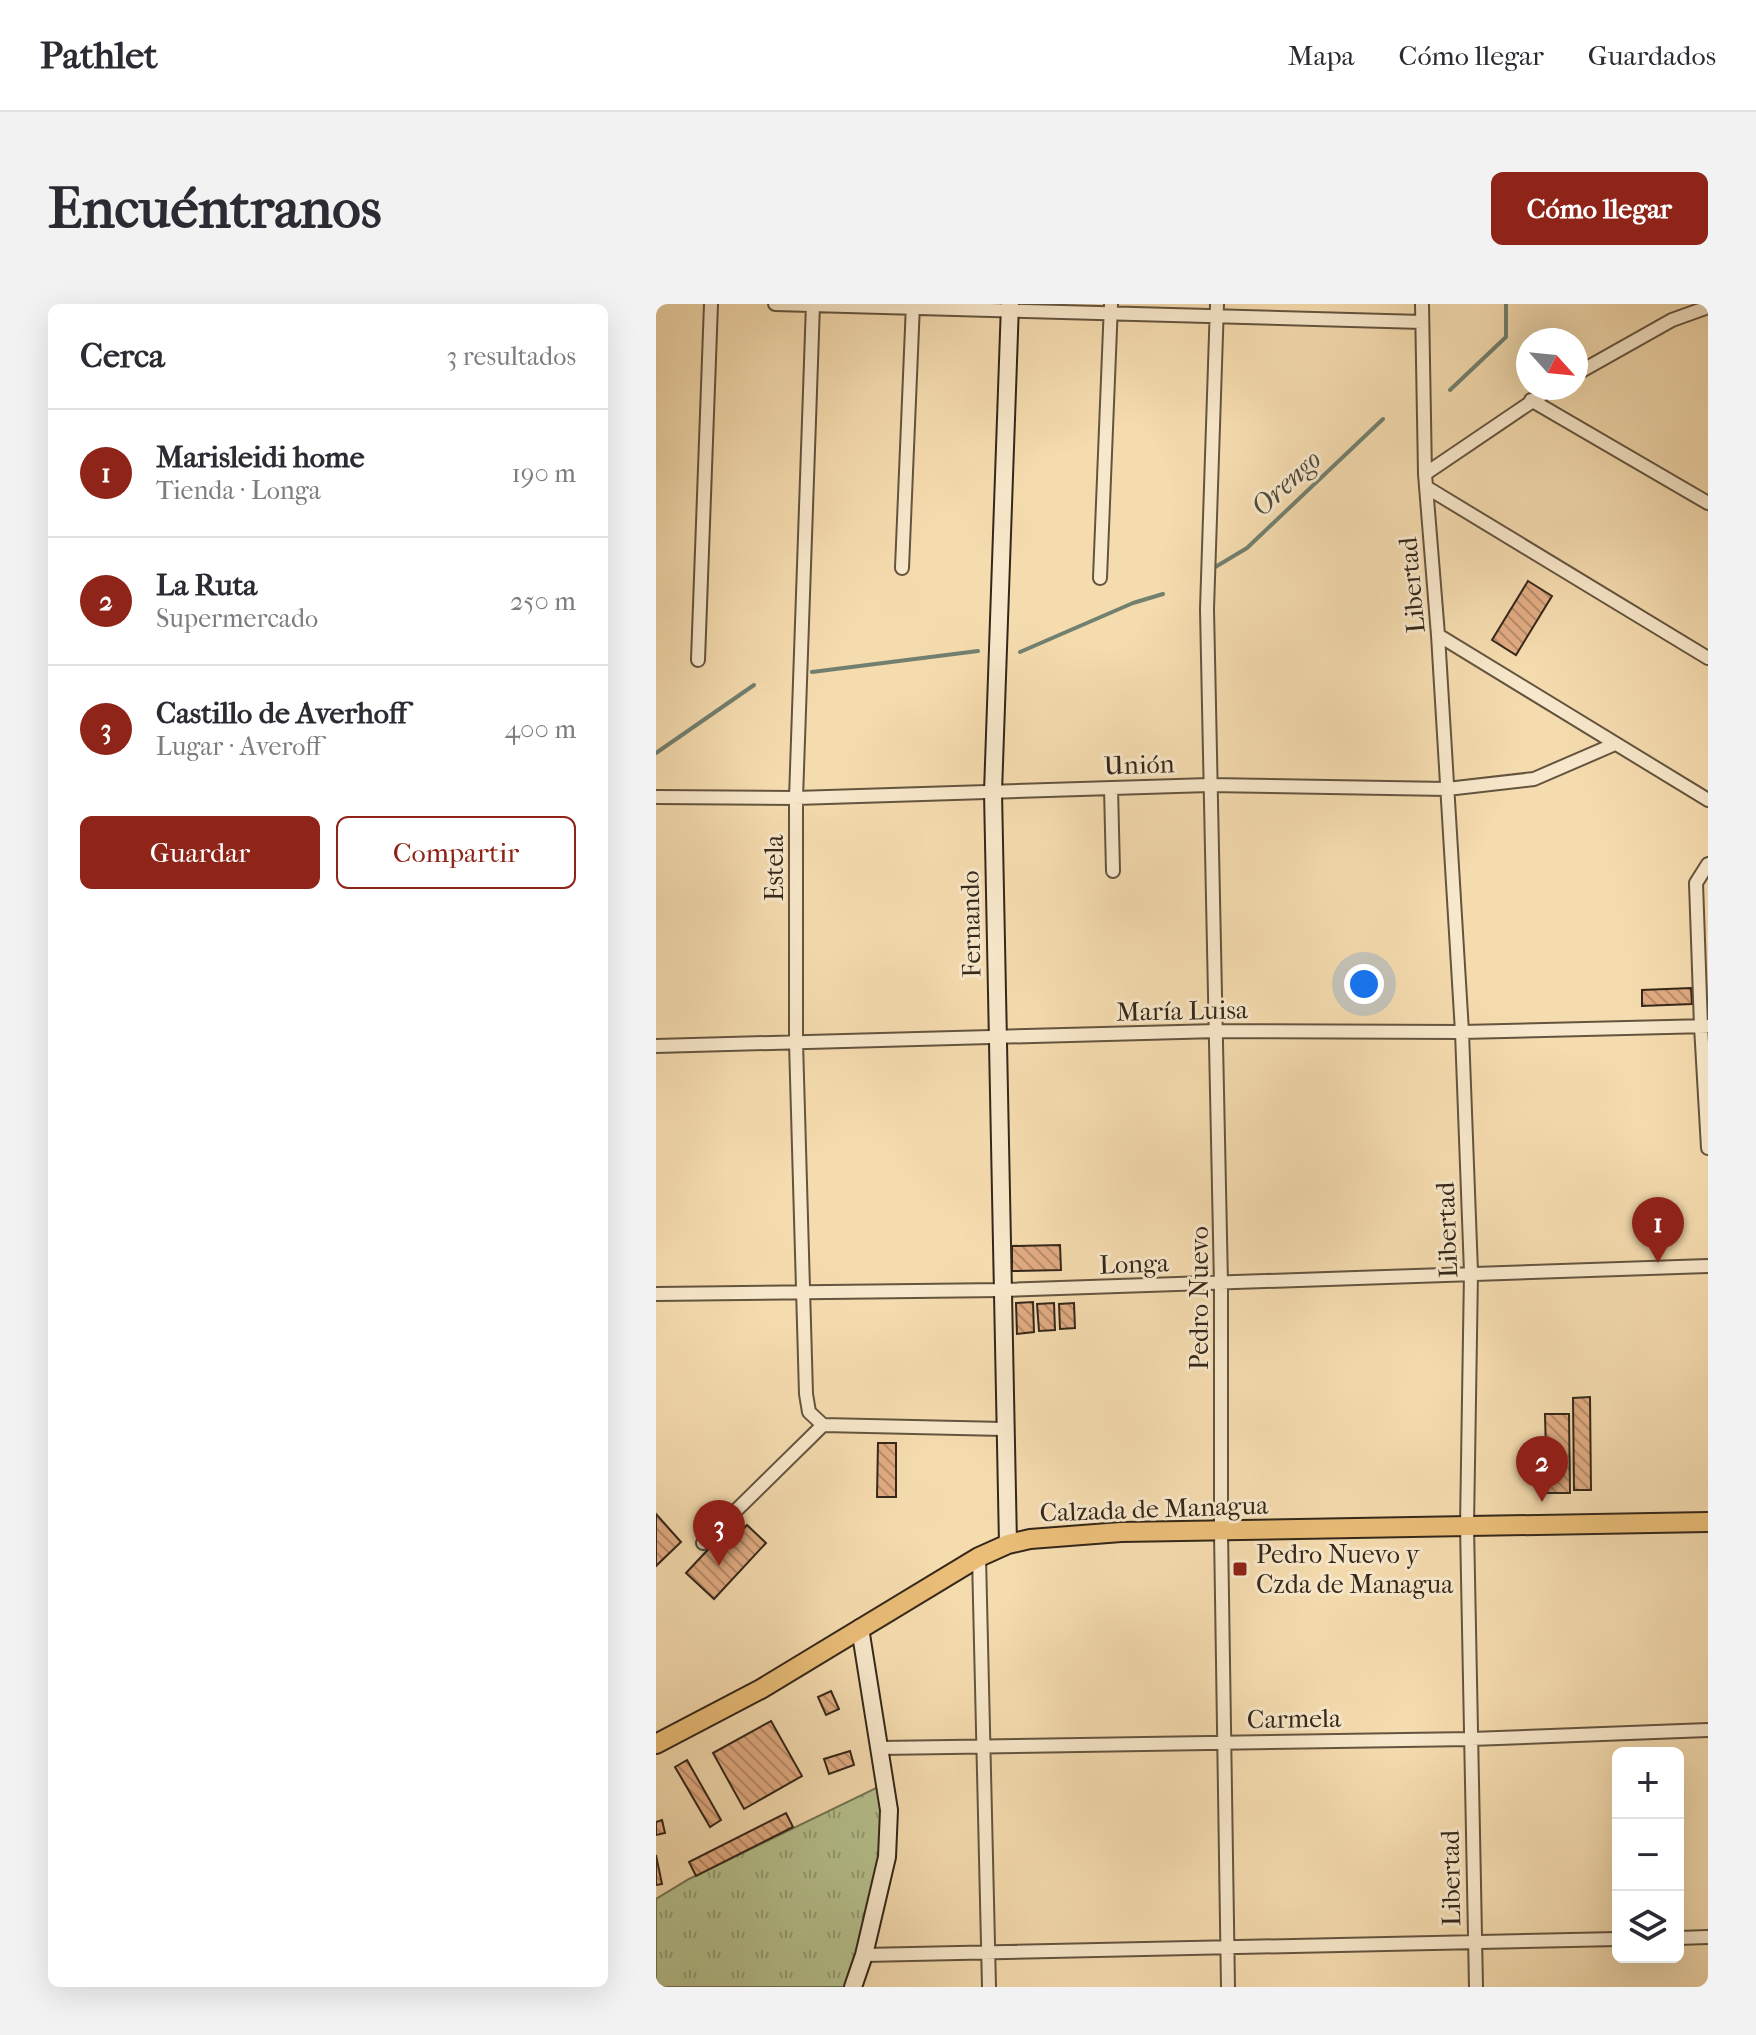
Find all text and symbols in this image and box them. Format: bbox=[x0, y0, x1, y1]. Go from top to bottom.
text: Pathlet bbox=[40, 33, 158, 78]
text: Mapa bbox=[1288, 39, 1355, 72]
text: Cómo llegar bbox=[1399, 39, 1544, 72]
text: Guardados bbox=[1588, 39, 1716, 72]
button: Cómo llegar bbox=[1491, 172, 1708, 245]
text: Encuéntranos bbox=[48, 176, 381, 241]
north arrow bbox=[1516, 328, 1588, 400]
text: Cerca bbox=[80, 336, 165, 376]
text: 3 resultados bbox=[446, 341, 576, 372]
text: Marisleidi home bbox=[156, 440, 365, 475]
water label: Orengo bbox=[1244, 443, 1328, 523]
text: 1 bbox=[101, 458, 111, 489]
text: 190 m bbox=[512, 458, 576, 489]
text: Tienda · Longa bbox=[156, 475, 321, 506]
street label: Libertad bbox=[1392, 535, 1432, 634]
text: La Ruta bbox=[156, 568, 257, 603]
text: 2 bbox=[99, 586, 113, 617]
text: 250 m bbox=[510, 586, 576, 617]
text: Supermercado bbox=[156, 603, 318, 634]
text: Castillo de Averhoff bbox=[156, 696, 407, 731]
text: 3 bbox=[101, 714, 111, 745]
text: 400 m bbox=[505, 714, 576, 745]
text: Lugar · Averoff bbox=[156, 731, 321, 762]
street label: Unión bbox=[1103, 748, 1175, 782]
button: Guardar bbox=[80, 816, 320, 889]
button: Compartir bbox=[336, 816, 576, 889]
street label: Estela bbox=[759, 834, 790, 901]
street label: Fernando bbox=[955, 870, 987, 978]
your location bbox=[1344, 964, 1384, 1004]
street label: María Luisa bbox=[1116, 994, 1249, 1028]
street label: Libertad bbox=[1430, 1181, 1464, 1279]
pin: 1 bbox=[1632, 1197, 1684, 1263]
street label: Pedro Nuevo bbox=[1184, 1226, 1215, 1370]
street label: Longa bbox=[1099, 1247, 1170, 1281]
pin: 2 bbox=[1516, 1436, 1568, 1502]
street label: Calzada de Managua bbox=[1039, 1489, 1270, 1528]
pin: 3 bbox=[693, 1500, 745, 1566]
place label: Pedro Nuevo y Czda de Managua bbox=[1256, 1539, 1454, 1600]
marker: Pedro Nuevo y Czda de Managua bbox=[1231, 1560, 1249, 1578]
street label: Carmela bbox=[1247, 1703, 1342, 1735]
map controls bbox=[1612, 1747, 1684, 1963]
button: + bbox=[1612, 1747, 1684, 1819]
button: − bbox=[1612, 1819, 1684, 1891]
street label: Libertad bbox=[1435, 1829, 1467, 1926]
button: layers bbox=[1612, 1891, 1684, 1963]

